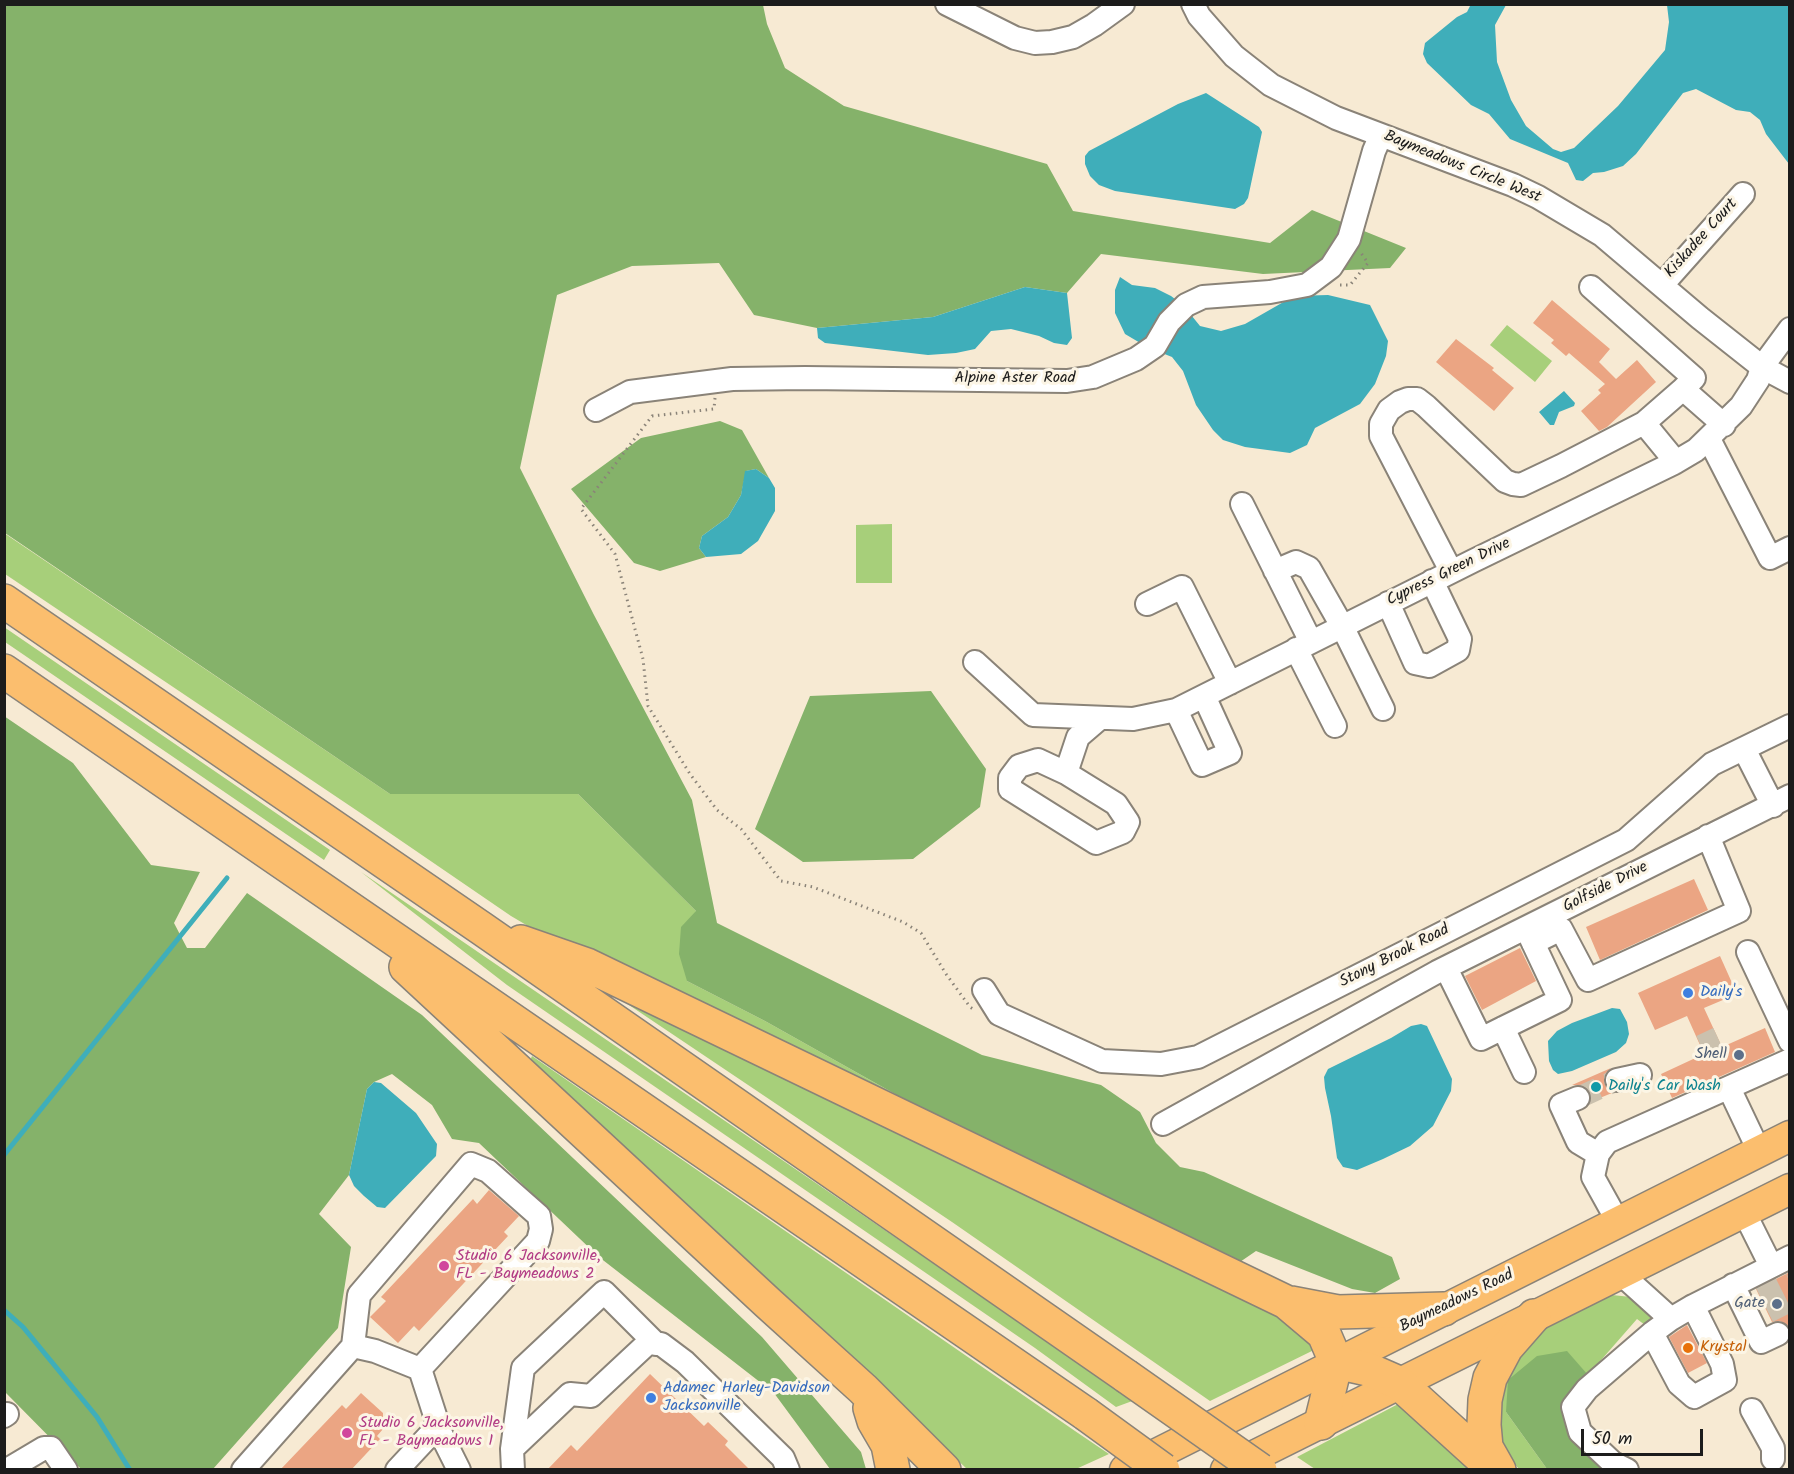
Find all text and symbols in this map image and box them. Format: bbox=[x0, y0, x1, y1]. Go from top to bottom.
street label: Baymeadows Circle West bbox=[1381, 128, 1543, 208]
street label: Kiskadee Court bbox=[1661, 195, 1743, 283]
street label: Alpine Aster Road bbox=[955, 369, 1075, 389]
street label: Cypress Green Drive bbox=[1384, 535, 1514, 611]
street label: Golfside Drive bbox=[1560, 858, 1652, 918]
street label: Stony Brook Road bbox=[1337, 921, 1453, 993]
place label: Daily's bbox=[1700, 983, 1742, 1003]
marker: Daily's bbox=[1681, 986, 1695, 1000]
place label: Shell bbox=[1695, 1045, 1727, 1065]
marker: Shell bbox=[1732, 1048, 1746, 1062]
place label: Daily's Car Wash bbox=[1608, 1077, 1721, 1097]
marker: Daily's Car Wash bbox=[1589, 1080, 1603, 1094]
place label: Studio 6 Jacksonville, FL - Baymeadows 2 bbox=[456, 1247, 601, 1285]
marker: Studio 6 Jacksonville, FL - Baymeadows 2 bbox=[437, 1259, 451, 1273]
street label: Baymeadows Road bbox=[1397, 1266, 1517, 1338]
place label: Gate bbox=[1734, 1294, 1765, 1314]
marker: Gate bbox=[1770, 1297, 1784, 1311]
place label: Krystal bbox=[1700, 1338, 1747, 1358]
marker: Krystal bbox=[1681, 1341, 1695, 1355]
place label: Adamec Harley-Davidson Jacksonville bbox=[663, 1379, 830, 1417]
marker: Adamec Harley-Davidson Jacksonville bbox=[644, 1391, 658, 1405]
place label: Studio 6 Jacksonville, FL - Baymeadows 1 bbox=[359, 1414, 504, 1452]
scale bar bbox=[1584, 1417, 1706, 1455]
text: 50 m bbox=[1592, 1425, 1632, 1454]
marker: Studio 6 Jacksonville, FL - Baymeadows 1 bbox=[340, 1426, 354, 1440]

